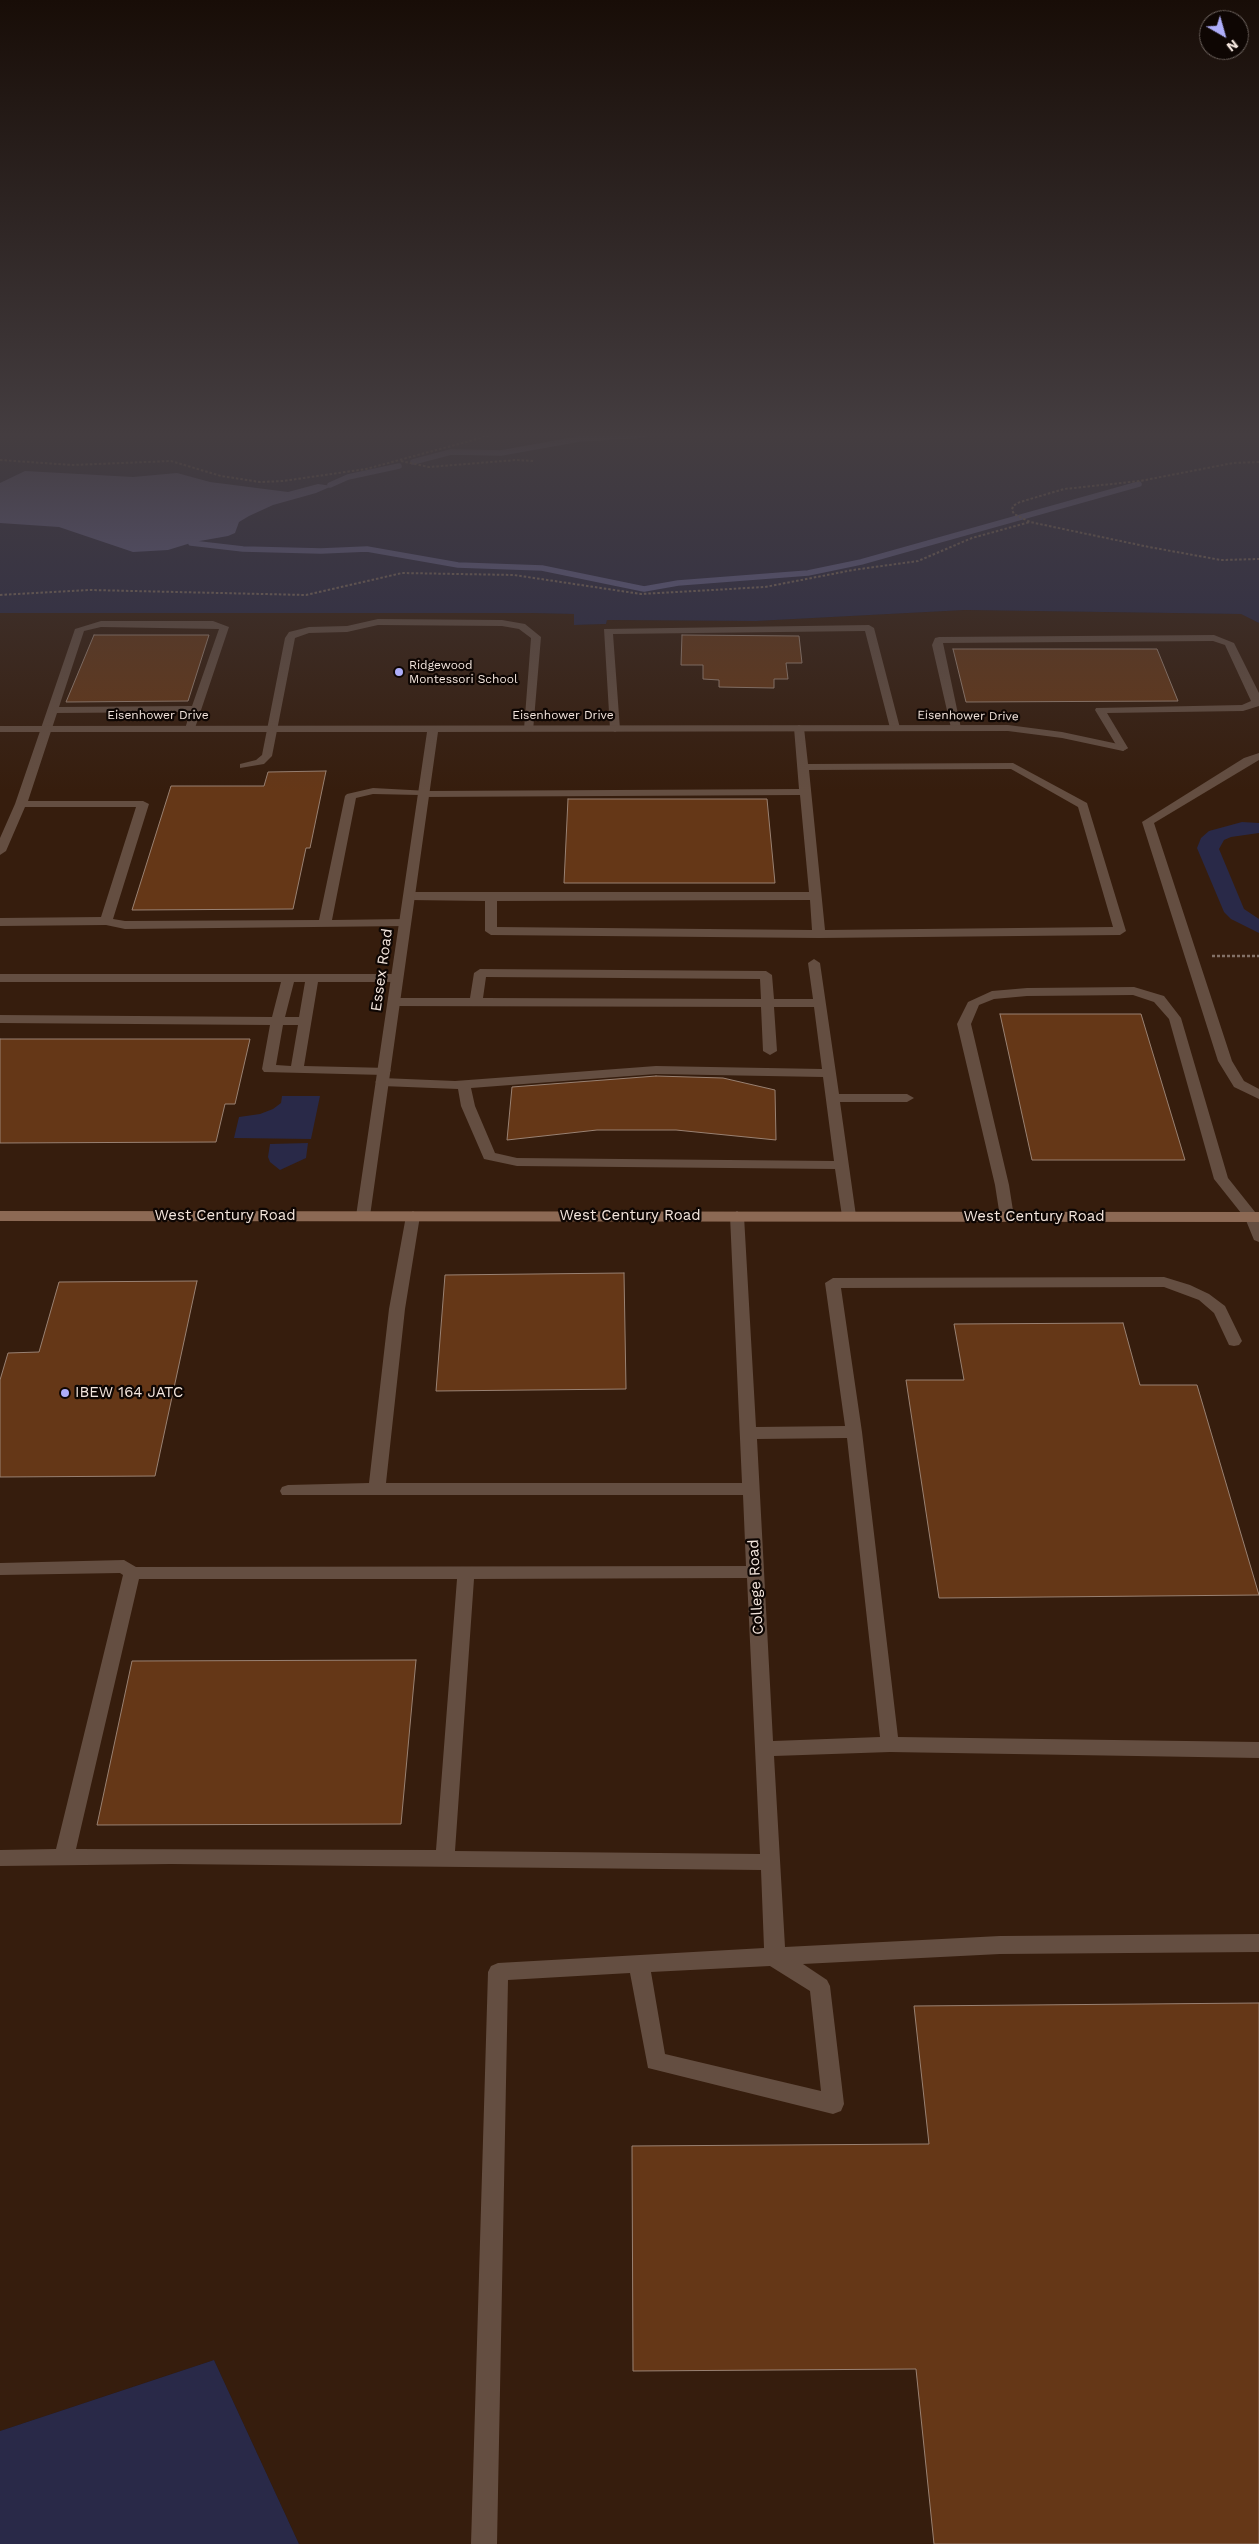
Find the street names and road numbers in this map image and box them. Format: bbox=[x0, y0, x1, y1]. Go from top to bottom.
street label: Eisenhower Drive bbox=[107, 708, 209, 722]
street label: Eisenhower Drive bbox=[512, 708, 614, 722]
street label: Eisenhower Drive bbox=[917, 708, 1019, 724]
street label: Essex Road bbox=[367, 927, 397, 1013]
street label: West Century Road bbox=[154, 1207, 296, 1225]
street label: West Century Road bbox=[559, 1207, 701, 1225]
street label: West Century Road bbox=[963, 1208, 1105, 1226]
street label: College Road bbox=[745, 1539, 767, 1635]

